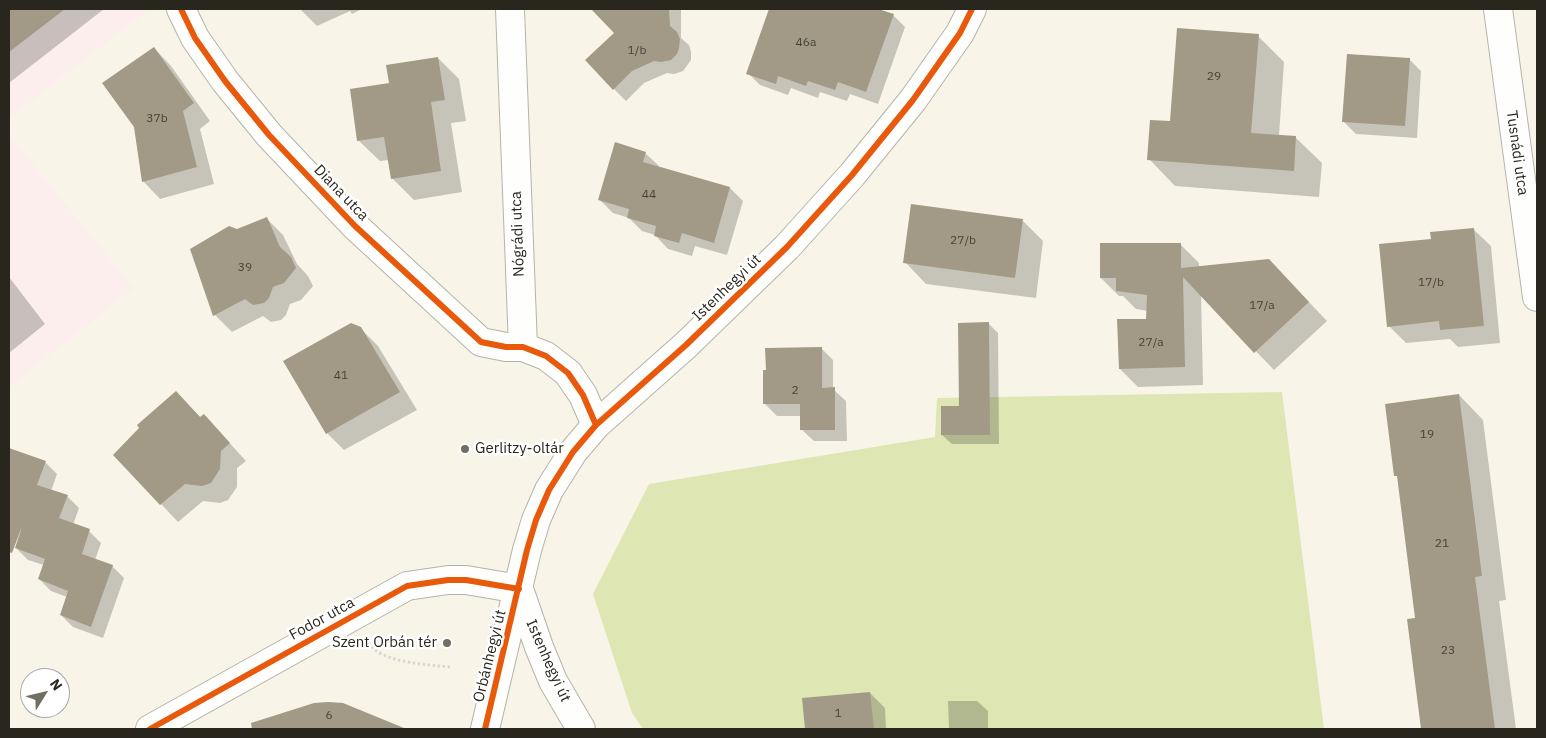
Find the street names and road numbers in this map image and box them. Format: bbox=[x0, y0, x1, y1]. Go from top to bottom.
street label: Tusnádi utca bbox=[1502, 109, 1532, 197]
street label: Diana utca bbox=[310, 161, 372, 225]
street label: Nógrádi utca bbox=[508, 191, 528, 277]
street label: Istenhegyi út bbox=[689, 251, 765, 325]
street label: Fodor utca bbox=[286, 594, 358, 644]
street label: Orbánhegyi út bbox=[470, 608, 510, 704]
street label: Istenhegyi út bbox=[522, 617, 574, 705]

